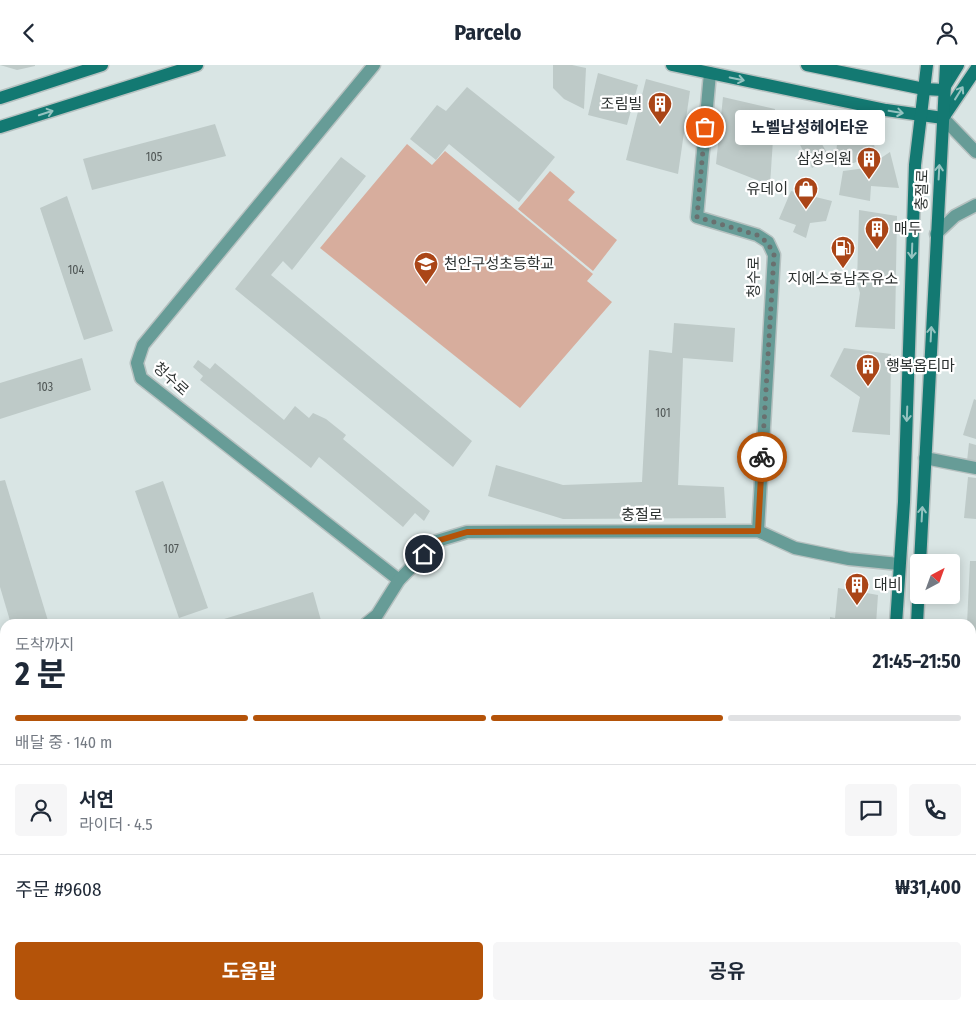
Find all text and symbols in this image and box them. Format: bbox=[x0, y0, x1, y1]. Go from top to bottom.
icon: back bbox=[15, 19, 43, 47]
text: Parcelo bbox=[454, 19, 522, 46]
icon: person bbox=[933, 19, 961, 47]
one-way arrow bbox=[729, 75, 745, 84]
one-way arrow bbox=[954, 87, 964, 101]
building icon: 조림빌 bbox=[647, 91, 673, 125]
place label: 조림빌 bbox=[601, 95, 642, 113]
pin bbox=[684, 106, 726, 148]
one-way arrow bbox=[38, 107, 54, 117]
one-way arrow bbox=[888, 107, 904, 117]
callout: 노벨남성헤어타운 bbox=[735, 109, 885, 145]
icon: bag bbox=[691, 113, 719, 141]
text: 노벨남성헤어타운 bbox=[751, 118, 869, 137]
building icon: 삼성의원 bbox=[856, 146, 882, 180]
house number: 105 bbox=[146, 150, 163, 164]
place label: 삼성의원 bbox=[797, 150, 852, 168]
one-way arrow bbox=[935, 164, 944, 180]
street label: 충절로 bbox=[912, 169, 932, 211]
shop icon: 유데이 bbox=[793, 176, 819, 210]
place label: 유데이 bbox=[747, 180, 788, 198]
building icon: 매두 bbox=[864, 216, 890, 250]
place label: 매두 bbox=[894, 220, 922, 238]
fuel station icon: 지에스호남주유소 bbox=[830, 235, 856, 269]
one-way arrow bbox=[907, 243, 917, 259]
school or university icon: 천안구성초등학교 bbox=[413, 251, 439, 285]
place label: 천안구성초등학교 bbox=[444, 255, 554, 273]
street label: 청수로 bbox=[745, 256, 763, 298]
house number: 104 bbox=[68, 263, 85, 277]
place label: 지에스호남주유소 bbox=[788, 270, 898, 288]
one-way arrow bbox=[927, 326, 936, 342]
building icon: 행복옵티마 bbox=[855, 353, 881, 387]
place label: 행복옵티마 bbox=[886, 357, 955, 375]
street label: 청수로 bbox=[150, 358, 192, 400]
house number: 103 bbox=[37, 380, 53, 394]
house number: 101 bbox=[655, 406, 671, 420]
one-way arrow bbox=[902, 406, 911, 422]
courier bbox=[737, 432, 787, 482]
icon: bike bbox=[748, 443, 776, 471]
street label: 충절로 bbox=[621, 506, 663, 524]
one-way arrow bbox=[918, 506, 927, 522]
pin bbox=[403, 533, 445, 575]
icon: home bbox=[410, 540, 438, 568]
house number: 107 bbox=[163, 542, 179, 556]
north arrow bbox=[910, 554, 960, 604]
map controls bbox=[910, 554, 960, 604]
building icon: 대비 bbox=[844, 572, 870, 606]
place label: 대비 bbox=[874, 576, 902, 594]
text: 도착까지 bbox=[15, 635, 74, 654]
text: 21:45–21:50 bbox=[872, 650, 961, 673]
text: 2 분 bbox=[15, 655, 66, 693]
text: 배달 중 · 140 m bbox=[15, 733, 112, 752]
button: person bbox=[15, 784, 67, 836]
button: chat bbox=[845, 784, 897, 836]
button: phone bbox=[909, 784, 961, 836]
text: 서연 bbox=[79, 788, 114, 811]
text: 라이더 · 4.5 bbox=[79, 815, 153, 834]
text: ₩31,400 bbox=[895, 876, 961, 899]
text: 주문 #9608 bbox=[15, 878, 101, 901]
button: 도움말 bbox=[15, 942, 483, 1000]
button: 공유 bbox=[493, 942, 961, 1000]

